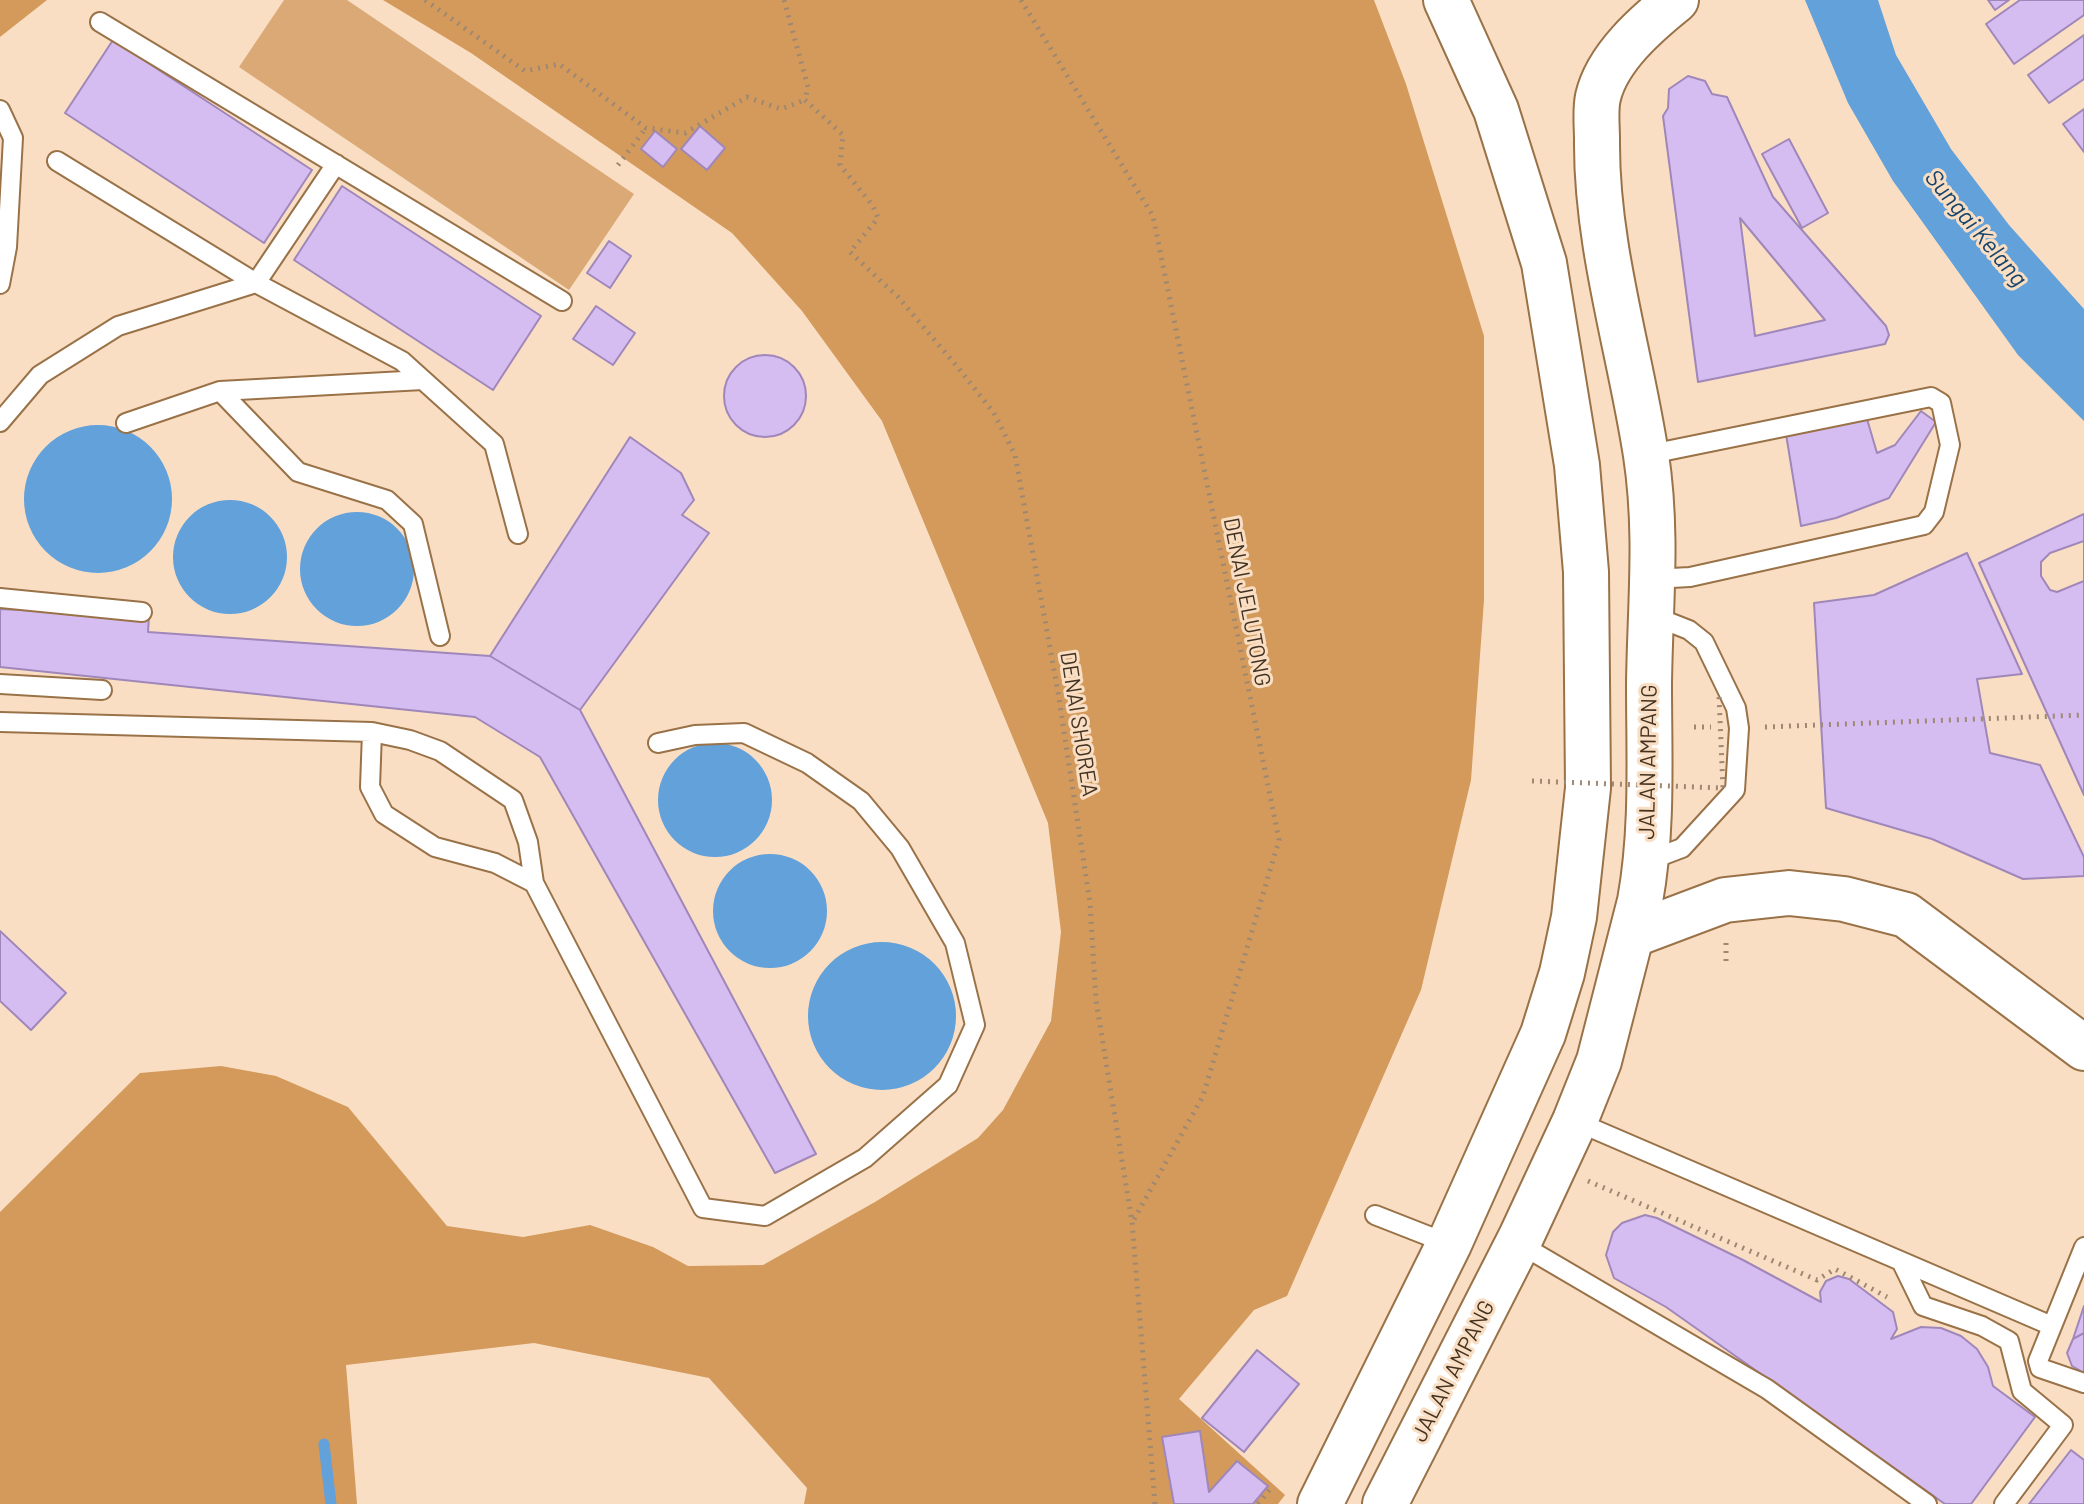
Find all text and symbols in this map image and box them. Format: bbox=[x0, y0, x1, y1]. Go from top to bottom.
water label: Sungai Kelang bbox=[1919, 164, 2033, 292]
street label: DENAI JELUTONG bbox=[1218, 515, 1276, 689]
street label: DENAI SHOREA bbox=[1055, 650, 1103, 798]
street label: JALAN AMPANG bbox=[1633, 684, 1663, 840]
street label: JALAN AMPANG bbox=[1406, 1296, 1500, 1446]

